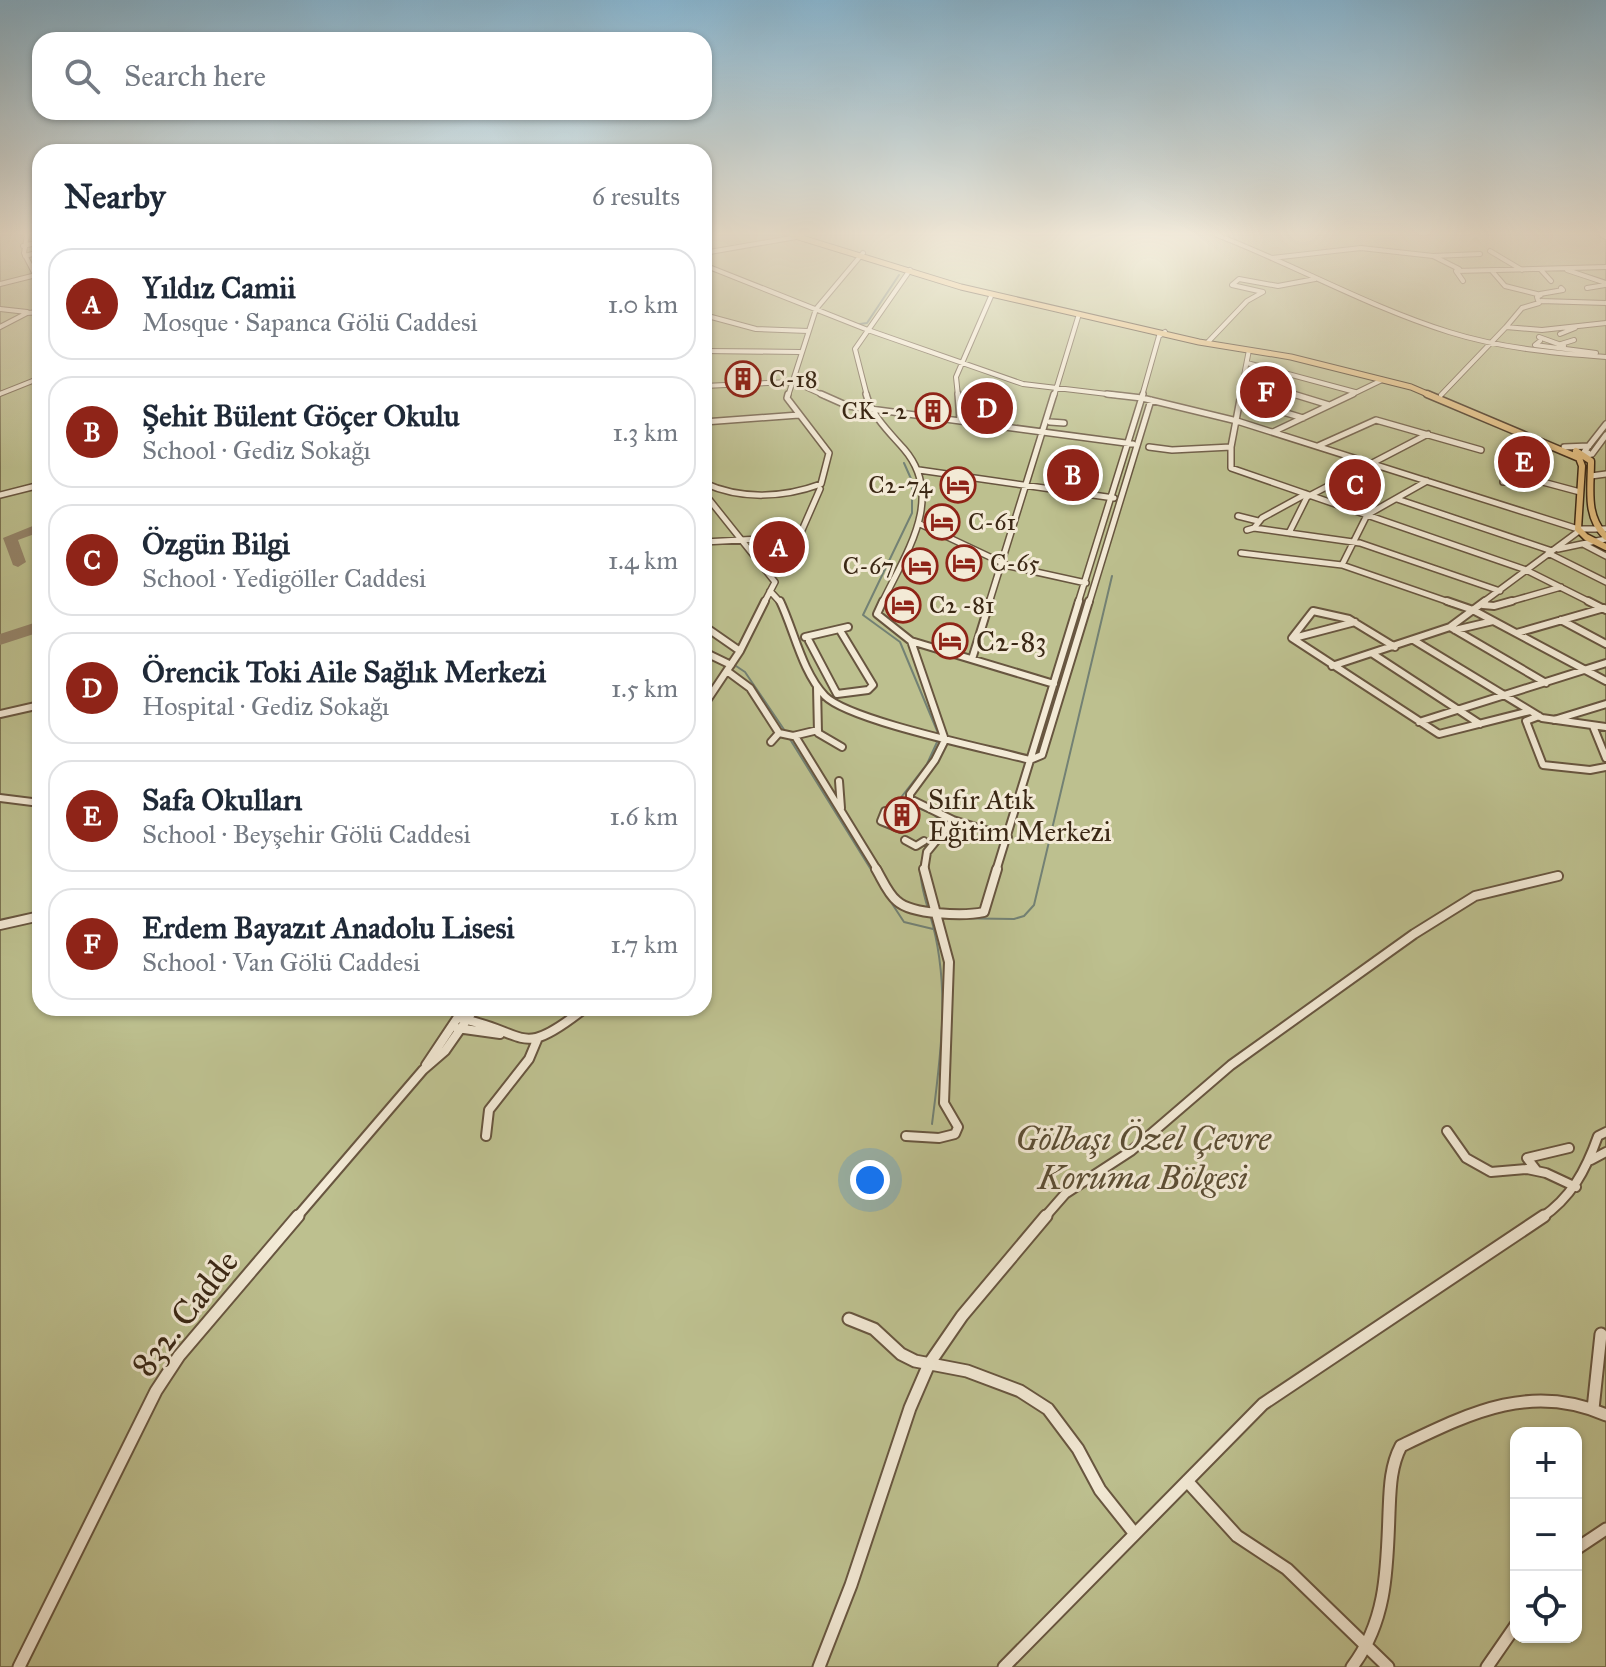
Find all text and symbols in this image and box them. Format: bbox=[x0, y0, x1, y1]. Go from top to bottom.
search box bbox=[32, 32, 712, 120]
icon: search bbox=[60, 54, 104, 98]
text: Search here bbox=[124, 58, 266, 94]
text: Nearby bbox=[64, 176, 166, 217]
text: 6 results bbox=[592, 180, 680, 212]
text: Yıldız Camii bbox=[142, 270, 296, 306]
text: A bbox=[83, 288, 101, 320]
text: 1.0 km bbox=[608, 288, 678, 320]
text: Mosque · Sapanca Gölü Caddesi bbox=[142, 306, 478, 338]
building icon: C-18 bbox=[724, 360, 762, 398]
pin: F bbox=[1240, 362, 1292, 422]
place label: C-18 bbox=[769, 364, 817, 394]
pin: D bbox=[961, 378, 1013, 438]
building icon: CK - 2 bbox=[914, 392, 952, 430]
place label: CK - 2 bbox=[842, 396, 907, 426]
text: Şehit Bülent Göçer Okulu bbox=[142, 398, 460, 434]
text: B bbox=[83, 416, 101, 448]
text: 1.3 km bbox=[612, 416, 678, 448]
pin: E bbox=[1498, 432, 1550, 492]
text: School · Gediz Sokağı bbox=[142, 434, 371, 466]
pin: B bbox=[1047, 445, 1099, 505]
pin: C bbox=[1329, 455, 1381, 515]
hotel icon: C2-74 bbox=[939, 466, 977, 504]
place label: C2-74 bbox=[868, 470, 933, 500]
hotel icon: C-61 bbox=[923, 503, 961, 541]
place label: C-61 bbox=[968, 507, 1016, 537]
pin: A bbox=[753, 517, 805, 577]
text: Özgün Bilgi bbox=[142, 526, 290, 562]
text: C bbox=[83, 544, 101, 576]
text: 1.4 km bbox=[608, 544, 678, 576]
hotel icon: C-65 bbox=[945, 544, 983, 582]
hotel icon: C-67 bbox=[901, 547, 939, 585]
place label: C-65 bbox=[990, 548, 1040, 578]
place label: C-67 bbox=[843, 551, 894, 581]
text: School · Yedigöller Caddesi bbox=[142, 562, 426, 594]
hotel icon: C2 -81 bbox=[884, 586, 922, 624]
place label: C2 -81 bbox=[929, 590, 994, 620]
hotel icon: C2-83 bbox=[931, 622, 969, 660]
place label: C2-83 bbox=[976, 624, 1046, 659]
text: Örencik Toki Aile Sağlık Merkezi bbox=[142, 654, 546, 690]
text: D bbox=[82, 672, 102, 704]
text: 1.5 km bbox=[611, 672, 678, 704]
text: Hospital · Gediz Sokağı bbox=[142, 690, 389, 722]
text: Safa Okulları bbox=[142, 782, 302, 818]
place label: Sıfır Atık Eğitim Merkezi bbox=[928, 782, 1112, 849]
building icon: Sıfır Atık Eğitim Merkezi bbox=[883, 796, 921, 834]
text: E bbox=[83, 800, 101, 832]
text: 1.6 km bbox=[609, 800, 678, 832]
text: School · Beyşehir Gölü Caddesi bbox=[142, 818, 471, 850]
text: Erdem Bayazıt Anadolu Lisesi bbox=[142, 910, 515, 946]
text: F bbox=[84, 928, 101, 960]
text: 1.7 km bbox=[610, 928, 678, 960]
text: School · Van Gölü Caddesi bbox=[142, 946, 420, 978]
park label: Gölbaşı Özel Çevre Koruma Bölgesi bbox=[1015, 1118, 1272, 1198]
your location bbox=[850, 1160, 890, 1200]
street label: 832. Cadde bbox=[123, 1242, 247, 1384]
map controls bbox=[1510, 1427, 1582, 1643]
button: + bbox=[1510, 1427, 1582, 1499]
button: − bbox=[1510, 1499, 1582, 1571]
button: locate bbox=[1510, 1571, 1582, 1643]

